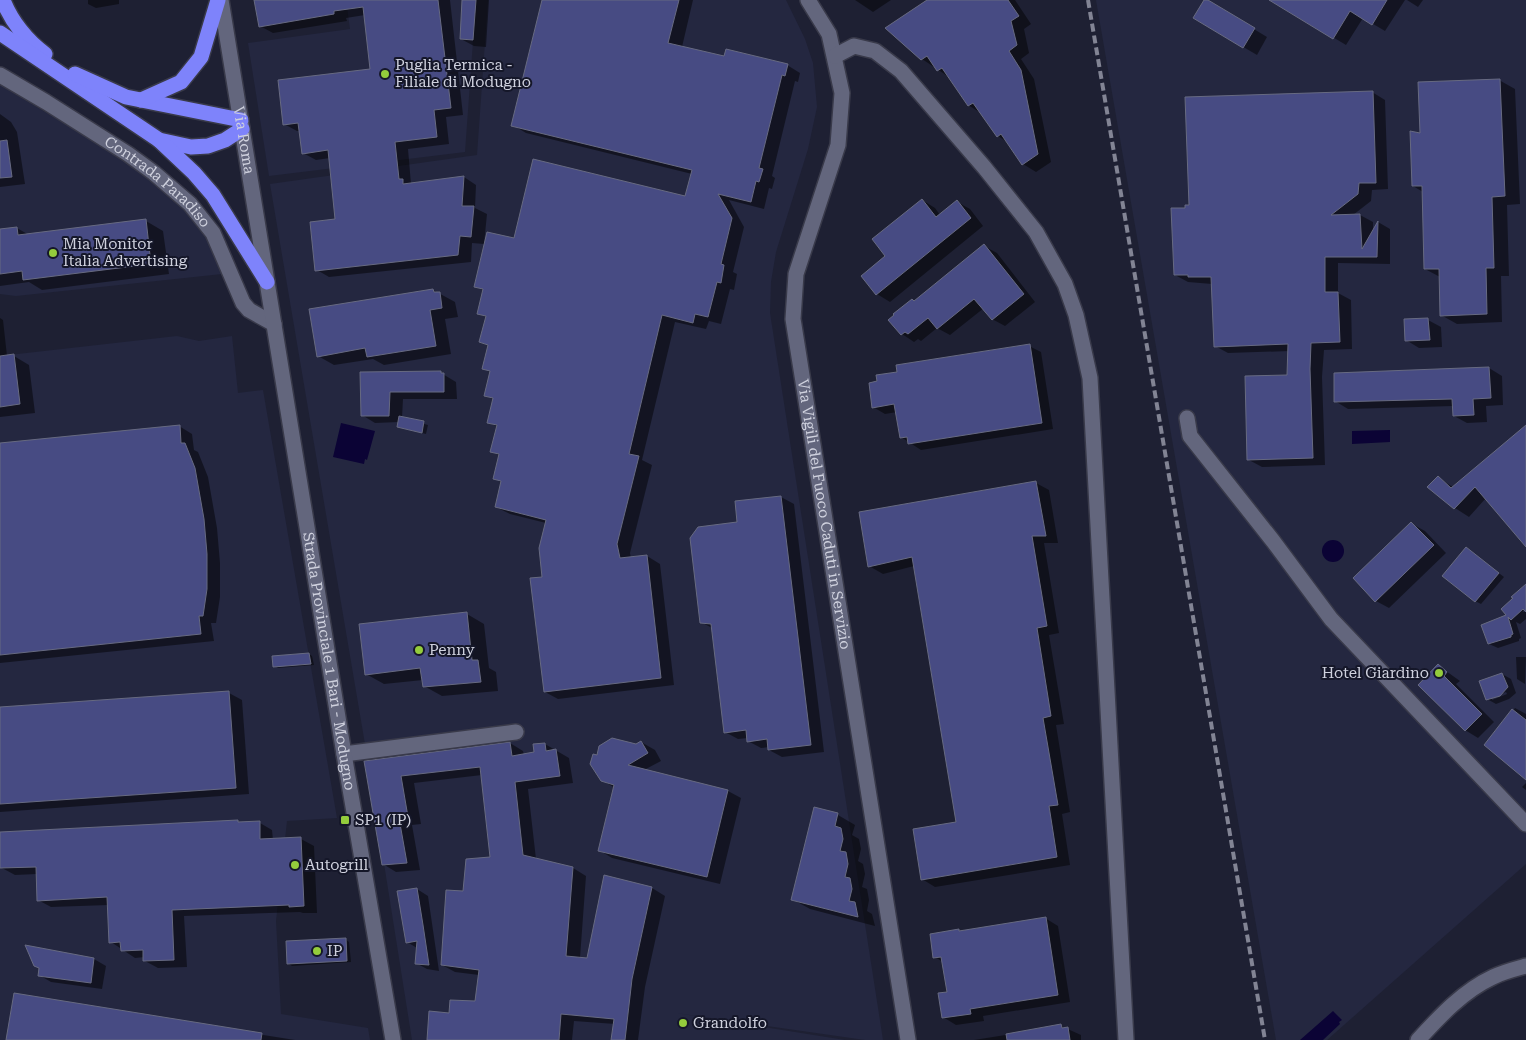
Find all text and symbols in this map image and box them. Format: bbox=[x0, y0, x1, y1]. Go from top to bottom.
place label: Puglia Termica - Filiale di Modugno bbox=[395, 56, 531, 91]
marker: Puglia Termica - Filiale di Modugno bbox=[379, 68, 391, 80]
street label: Via Roma bbox=[229, 105, 258, 175]
street label: Contrada Paradiso bbox=[101, 132, 214, 231]
place label: Mia Monitor Italia Advertising bbox=[63, 235, 188, 270]
marker: Mia Monitor Italia Advertising bbox=[47, 247, 59, 259]
street label: Via Vigili del Fuoco Caduti in Servizio bbox=[794, 378, 855, 651]
street label: Strada Provinciale 1 Bari - Modugno bbox=[299, 531, 359, 792]
place label: Penny bbox=[429, 641, 475, 659]
marker: Penny bbox=[413, 644, 425, 656]
place label: Hotel Giardino bbox=[1322, 664, 1429, 682]
marker: Hotel Giardino bbox=[1433, 667, 1445, 679]
place label: SP1 (IP) bbox=[355, 811, 411, 829]
marker: SP1 (IP) bbox=[339, 814, 351, 826]
place label: Autogrill bbox=[305, 856, 368, 874]
marker: Autogrill bbox=[289, 859, 301, 871]
place label: IP bbox=[327, 942, 343, 960]
marker: IP bbox=[311, 945, 323, 957]
place label: Grandolfo bbox=[693, 1014, 767, 1032]
marker: Grandolfo bbox=[677, 1017, 689, 1029]

